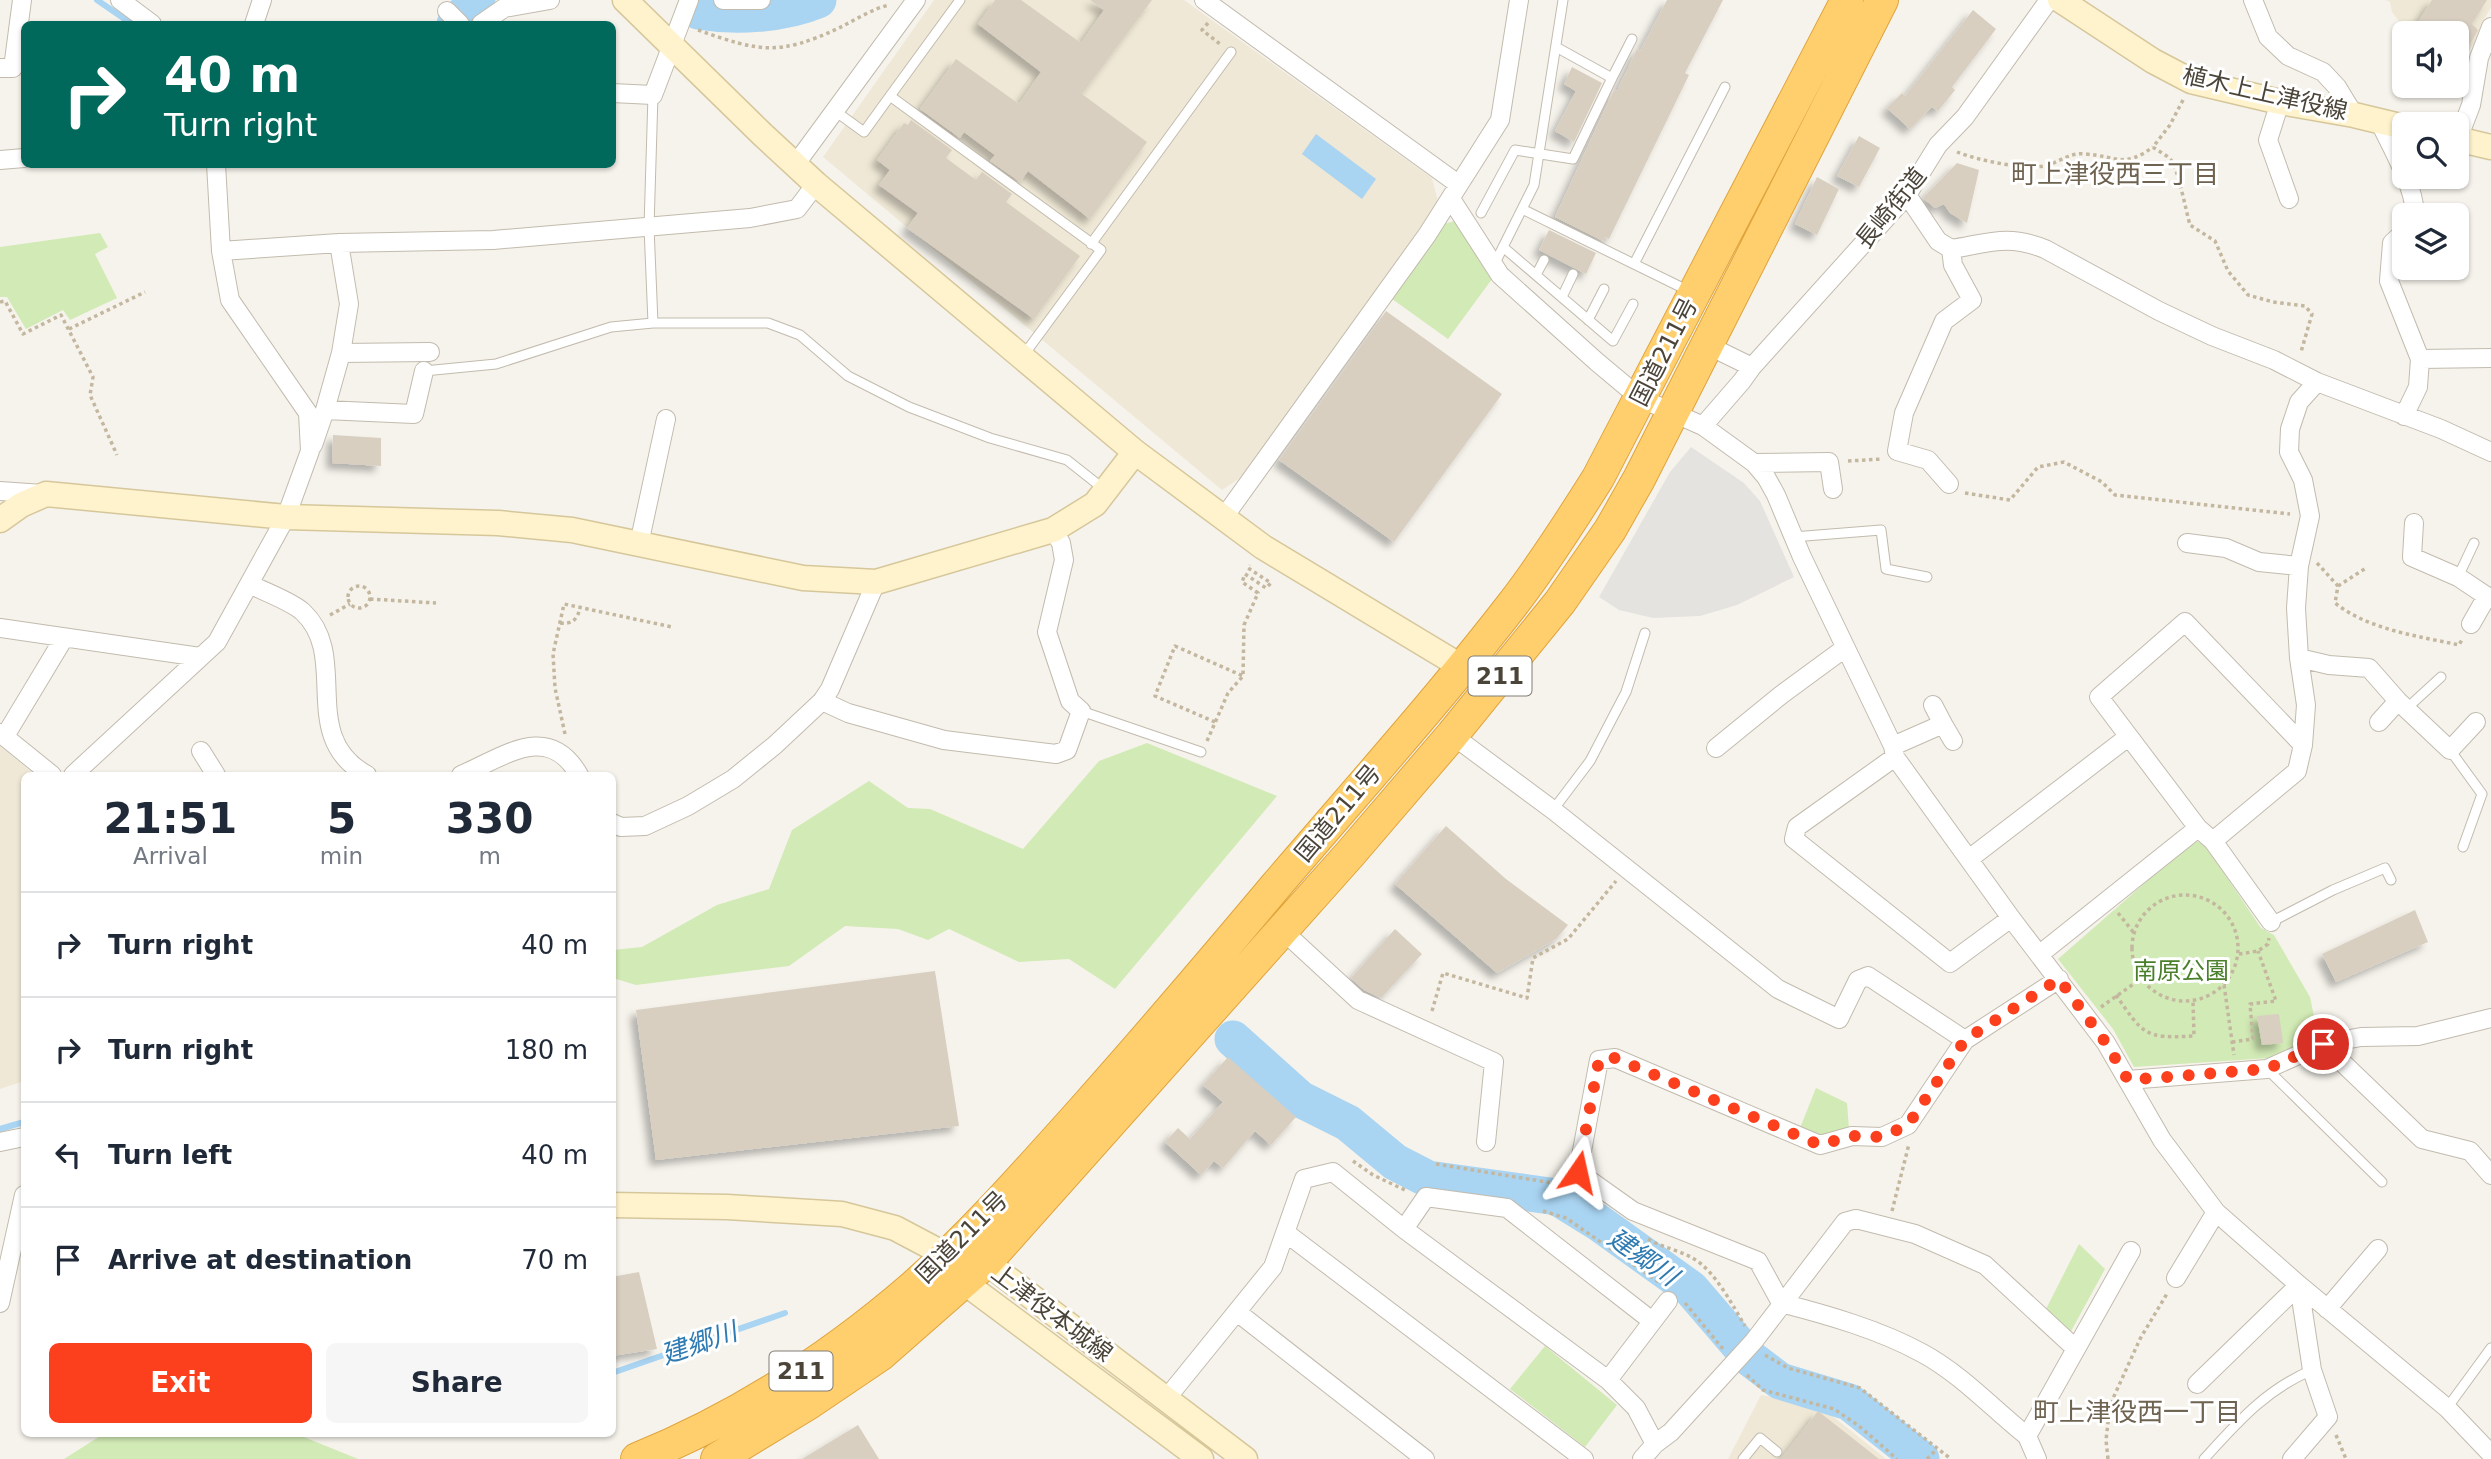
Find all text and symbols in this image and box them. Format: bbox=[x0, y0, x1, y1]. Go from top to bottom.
map controls bbox=[2392, 21, 2469, 280]
button: sound bbox=[2392, 21, 2469, 98]
text: 40 m bbox=[164, 47, 300, 104]
icon: right bbox=[49, 49, 140, 140]
street label: 植木上上津役線 bbox=[2180, 60, 2350, 126]
text: Turn right bbox=[164, 106, 317, 144]
button: search bbox=[2392, 112, 2469, 189]
district label: 町上津役西三丁目 bbox=[2011, 159, 2219, 189]
street label: 長崎街道 bbox=[1850, 162, 1932, 254]
button: layers bbox=[2392, 203, 2469, 280]
street label: 国道211号 bbox=[1625, 293, 1703, 411]
road number: 211 bbox=[1468, 656, 1532, 696]
street label: 国道211号 bbox=[1289, 759, 1387, 867]
text: 21:51 bbox=[104, 794, 237, 843]
text: 5 bbox=[327, 794, 356, 843]
text: 330 bbox=[446, 794, 533, 843]
text: Arrival bbox=[133, 843, 208, 869]
text: min bbox=[320, 843, 363, 869]
text: m bbox=[478, 843, 501, 869]
icon: right bbox=[49, 926, 87, 964]
text: Turn right bbox=[108, 930, 253, 960]
text: 40 m bbox=[521, 930, 588, 960]
park label: 南原公園 bbox=[2133, 957, 2229, 985]
pin bbox=[2293, 1014, 2353, 1074]
icon: arrive bbox=[2304, 1025, 2342, 1063]
icon: right bbox=[49, 1031, 87, 1069]
text: Turn right bbox=[108, 1035, 253, 1065]
text: 180 m bbox=[505, 1035, 588, 1065]
position arrow bbox=[1541, 1135, 1615, 1209]
icon: left bbox=[49, 1136, 87, 1174]
text: Turn left bbox=[108, 1140, 232, 1170]
text: 40 m bbox=[521, 1140, 588, 1170]
street label: 国道211号 bbox=[910, 1185, 1014, 1289]
water label: 建郷川 bbox=[1602, 1222, 1686, 1293]
icon: arrive bbox=[49, 1241, 87, 1279]
text: Arrive at destination bbox=[108, 1245, 412, 1275]
text: 70 m bbox=[521, 1245, 588, 1275]
street label: 上津役本城線 bbox=[986, 1258, 1118, 1368]
water label: 建郷川 bbox=[657, 1315, 744, 1370]
button: Exit bbox=[49, 1343, 312, 1423]
button: Share bbox=[326, 1343, 588, 1423]
road number: 211 bbox=[770, 1352, 832, 1390]
district label: 町上津役西一丁目 bbox=[2033, 1397, 2241, 1427]

